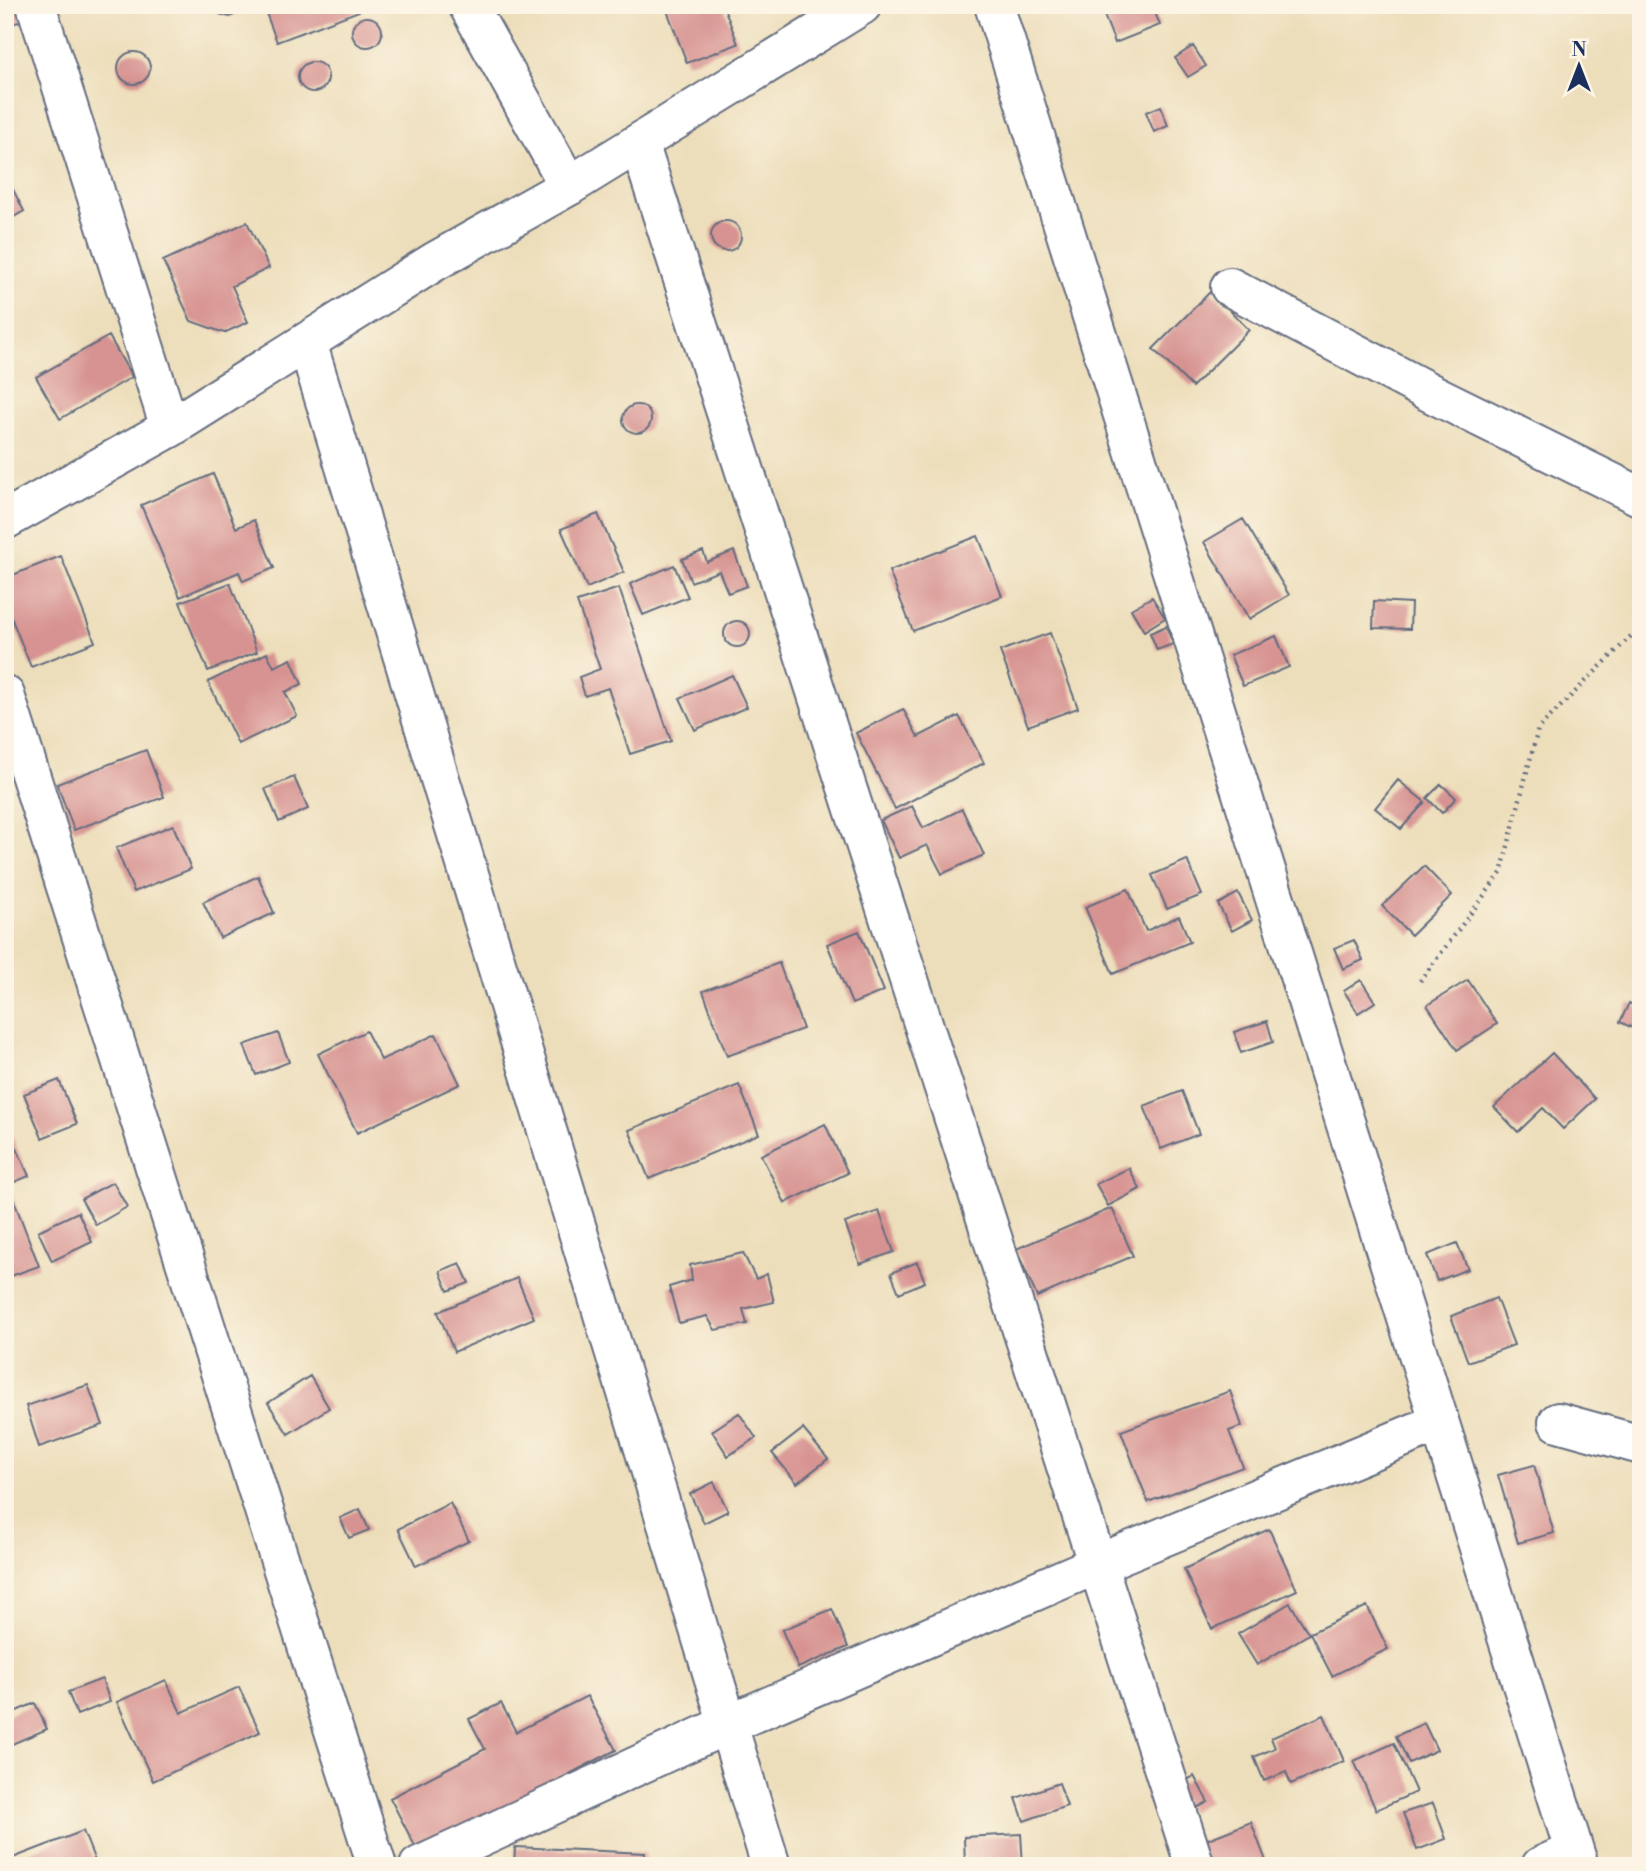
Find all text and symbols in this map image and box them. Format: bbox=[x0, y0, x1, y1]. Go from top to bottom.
north arrow bbox=[1544, 32, 1614, 102]
text: N bbox=[1571, 38, 1587, 62]

